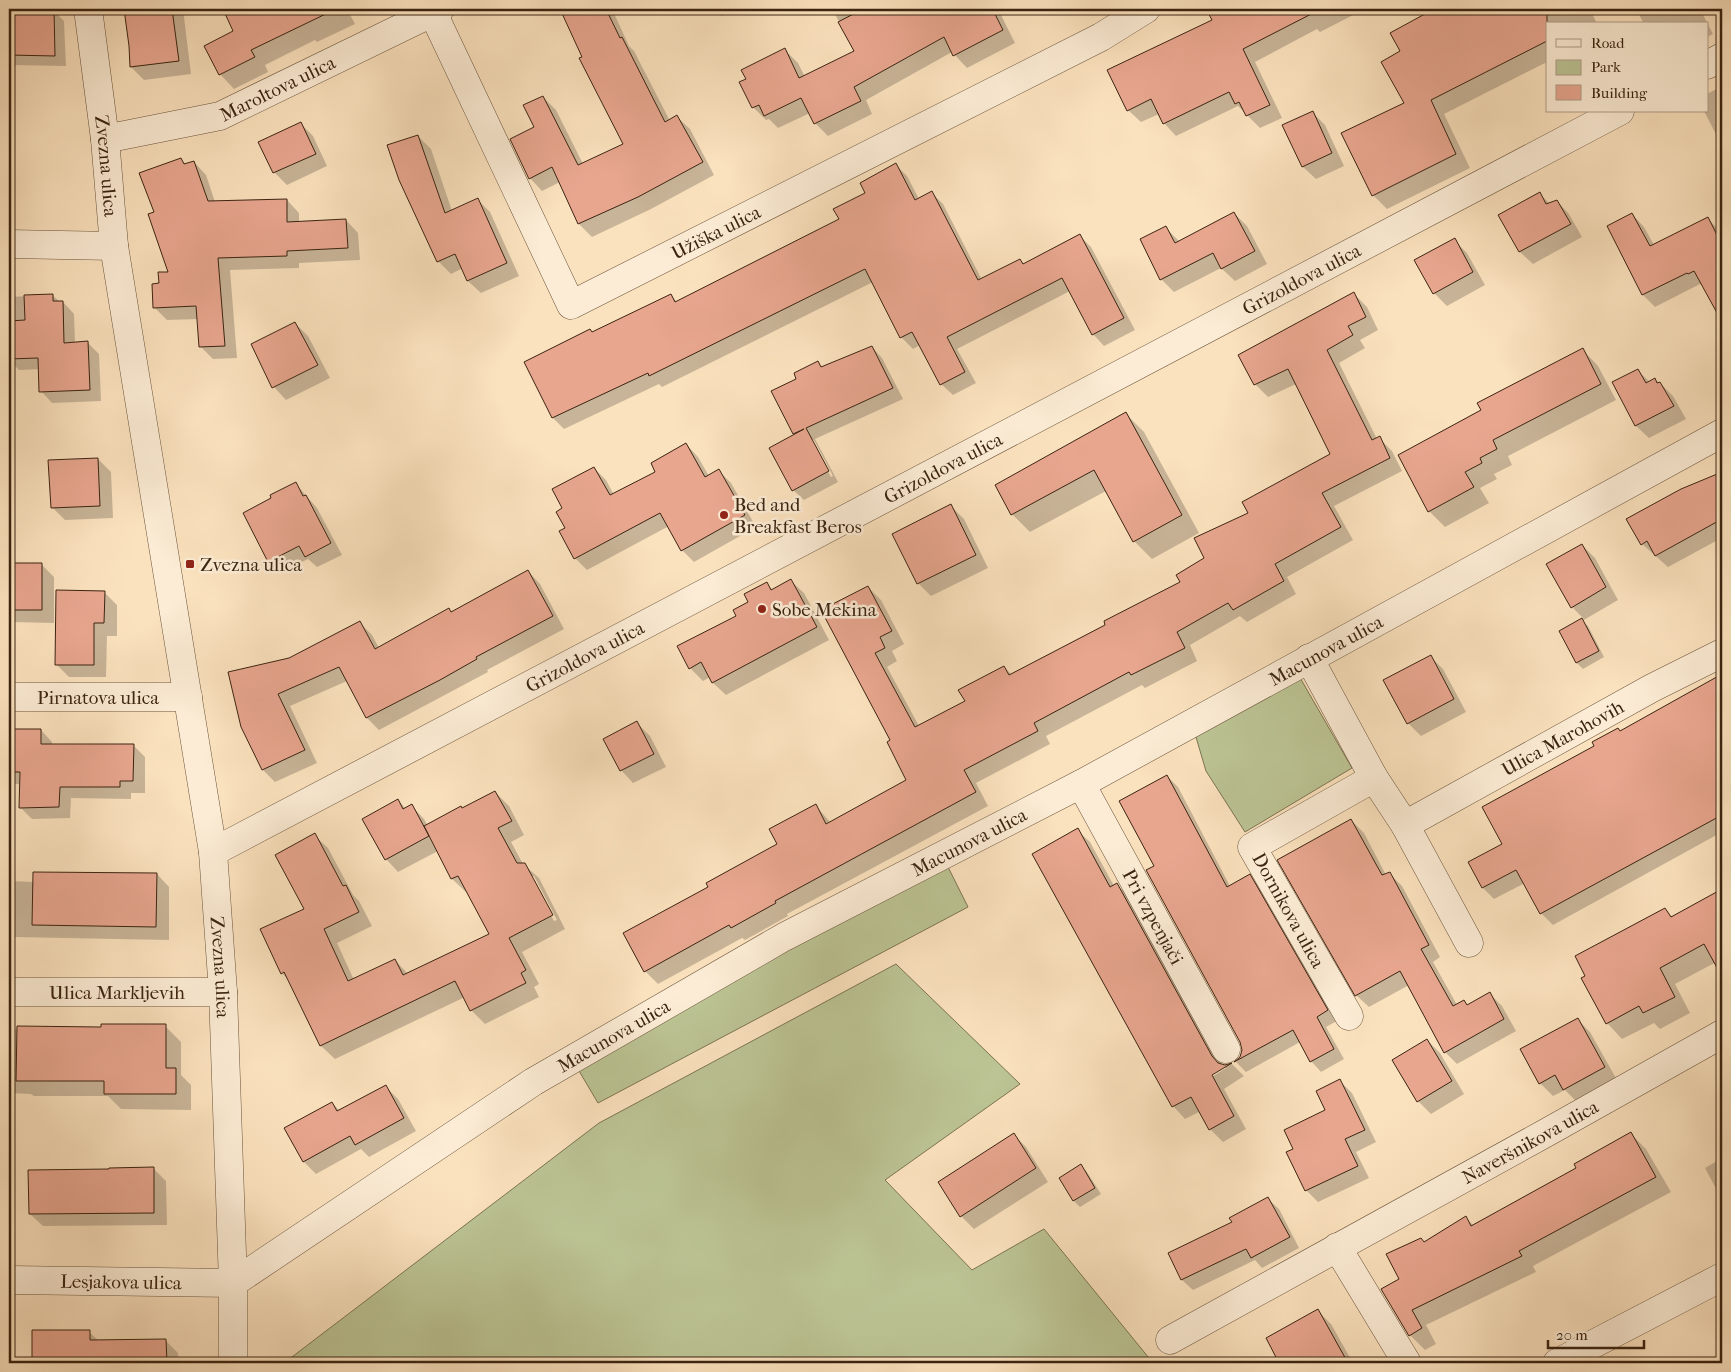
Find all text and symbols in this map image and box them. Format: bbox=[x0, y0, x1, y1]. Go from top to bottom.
legend bbox=[1546, 22, 1708, 112]
text: Road bbox=[1591, 34, 1625, 52]
street label: Maroltova ulica bbox=[216, 52, 339, 126]
text: Park bbox=[1591, 58, 1621, 76]
text: Building bbox=[1591, 84, 1648, 102]
street label: Zvezna ulica bbox=[90, 114, 122, 218]
street label: Užiška ulica bbox=[668, 201, 765, 265]
street label: Grizoldova ulica bbox=[1239, 239, 1365, 320]
street label: Grizoldova ulica bbox=[880, 428, 1007, 509]
place label: Bed and Breakfast Beros bbox=[734, 494, 862, 538]
marker: Bed and Breakfast Beros bbox=[718, 509, 730, 521]
place label: Zvezna ulica bbox=[200, 554, 302, 576]
marker: Zvezna ulica bbox=[184, 558, 196, 570]
place label: Sobe Mekina bbox=[772, 599, 877, 621]
marker: Sobe Mekina bbox=[756, 603, 768, 615]
street label: Macunova ulica bbox=[1265, 611, 1387, 691]
street label: Grizoldova ulica bbox=[522, 617, 648, 697]
street label: Pirnatova ulica bbox=[37, 687, 159, 709]
street label: Ulica Marohovih bbox=[1498, 696, 1628, 781]
street label: Macunova ulica bbox=[908, 804, 1031, 881]
street label: Dornikova ulica bbox=[1247, 849, 1329, 972]
street label: Pri vzpenjači bbox=[1118, 865, 1188, 969]
street label: Zvezna ulica bbox=[206, 916, 234, 1019]
street label: Ulica Markljevih bbox=[49, 982, 185, 1004]
street label: Macunova ulica bbox=[554, 995, 674, 1078]
street label: Naveršnikova ulica bbox=[1458, 1096, 1603, 1189]
street label: Lesjakova ulica bbox=[60, 1271, 182, 1294]
scale bar bbox=[1548, 1317, 1645, 1349]
text: 20 m bbox=[1556, 1326, 1588, 1344]

